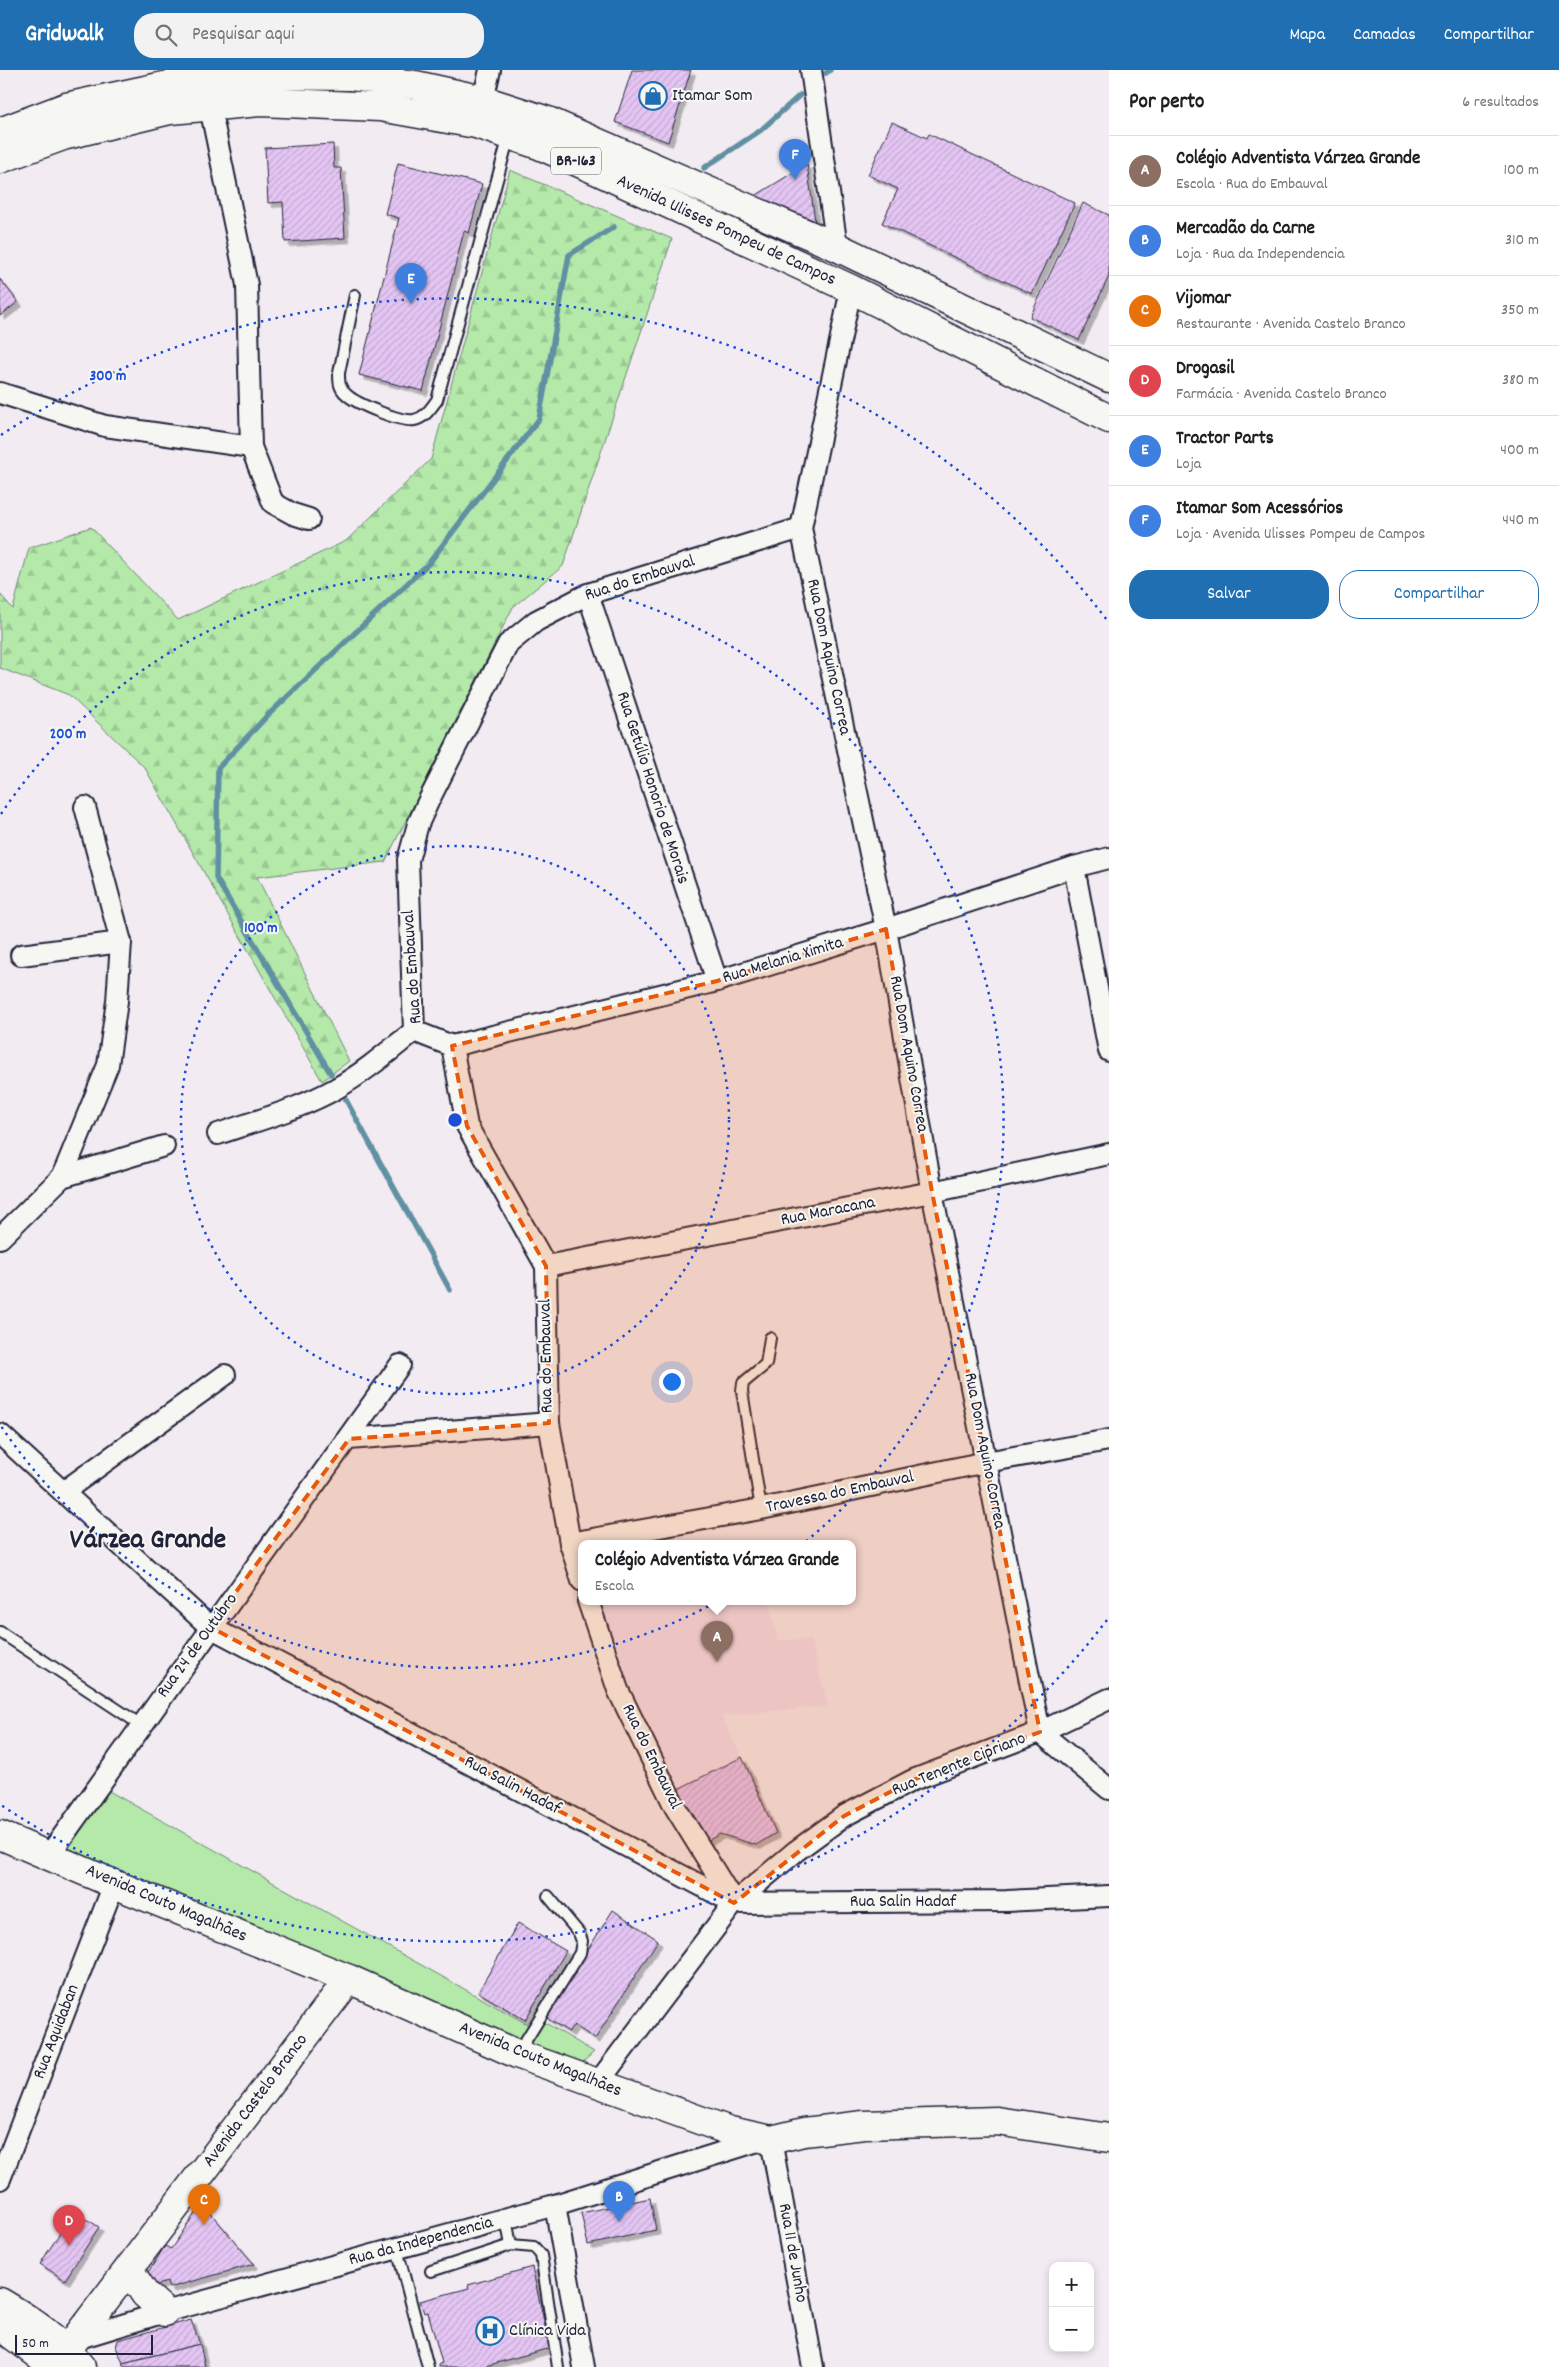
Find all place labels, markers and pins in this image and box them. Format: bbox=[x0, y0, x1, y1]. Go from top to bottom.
shop icon: Itamar Som bbox=[638, 81, 668, 111]
place label: Itamar Som bbox=[672, 84, 753, 109]
pin: F bbox=[779, 139, 811, 180]
pin: E bbox=[395, 263, 427, 304]
centre of rings bbox=[446, 1111, 464, 1129]
pin: A bbox=[701, 1621, 733, 1662]
pin: B bbox=[603, 2181, 635, 2222]
pin: C bbox=[188, 2184, 220, 2225]
pin: D bbox=[53, 2205, 85, 2246]
hospital icon: Clínica Vida bbox=[475, 2316, 505, 2346]
place label: Clínica Vida bbox=[509, 2319, 586, 2344]

